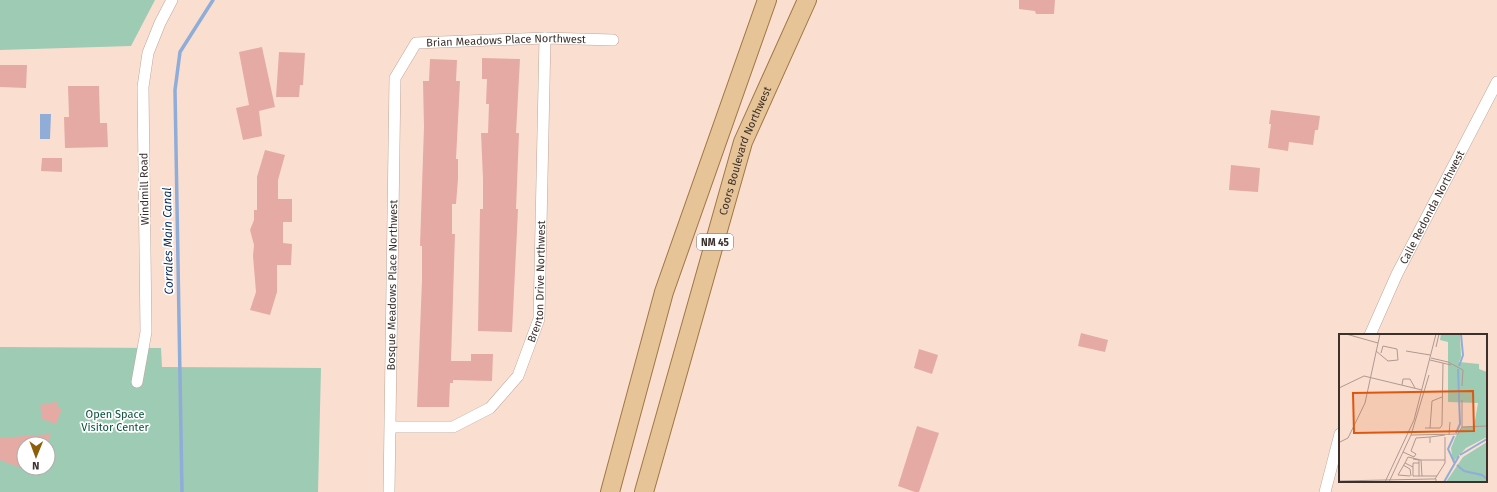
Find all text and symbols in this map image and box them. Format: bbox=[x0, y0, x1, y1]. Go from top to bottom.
street label: Brian Meadows Place Northwest bbox=[426, 32, 586, 50]
street label: Coors Boulevard Northwest bbox=[717, 85, 774, 217]
street label: Calle Redonda Northwest bbox=[1397, 148, 1467, 266]
street label: Windmill Road bbox=[137, 153, 152, 225]
water label: Corrales Main Canal bbox=[160, 187, 176, 295]
street label: Bosque Meadows Place Northwest bbox=[385, 200, 400, 370]
street label: Brenton Drive Northwest bbox=[525, 220, 548, 344]
road number: NM 45 bbox=[697, 234, 733, 250]
inset map bbox=[1339, 334, 1487, 482]
park label: Open Space Visitor Center bbox=[81, 408, 149, 434]
north arrow bbox=[16, 436, 56, 476]
text: N bbox=[32, 459, 40, 472]

